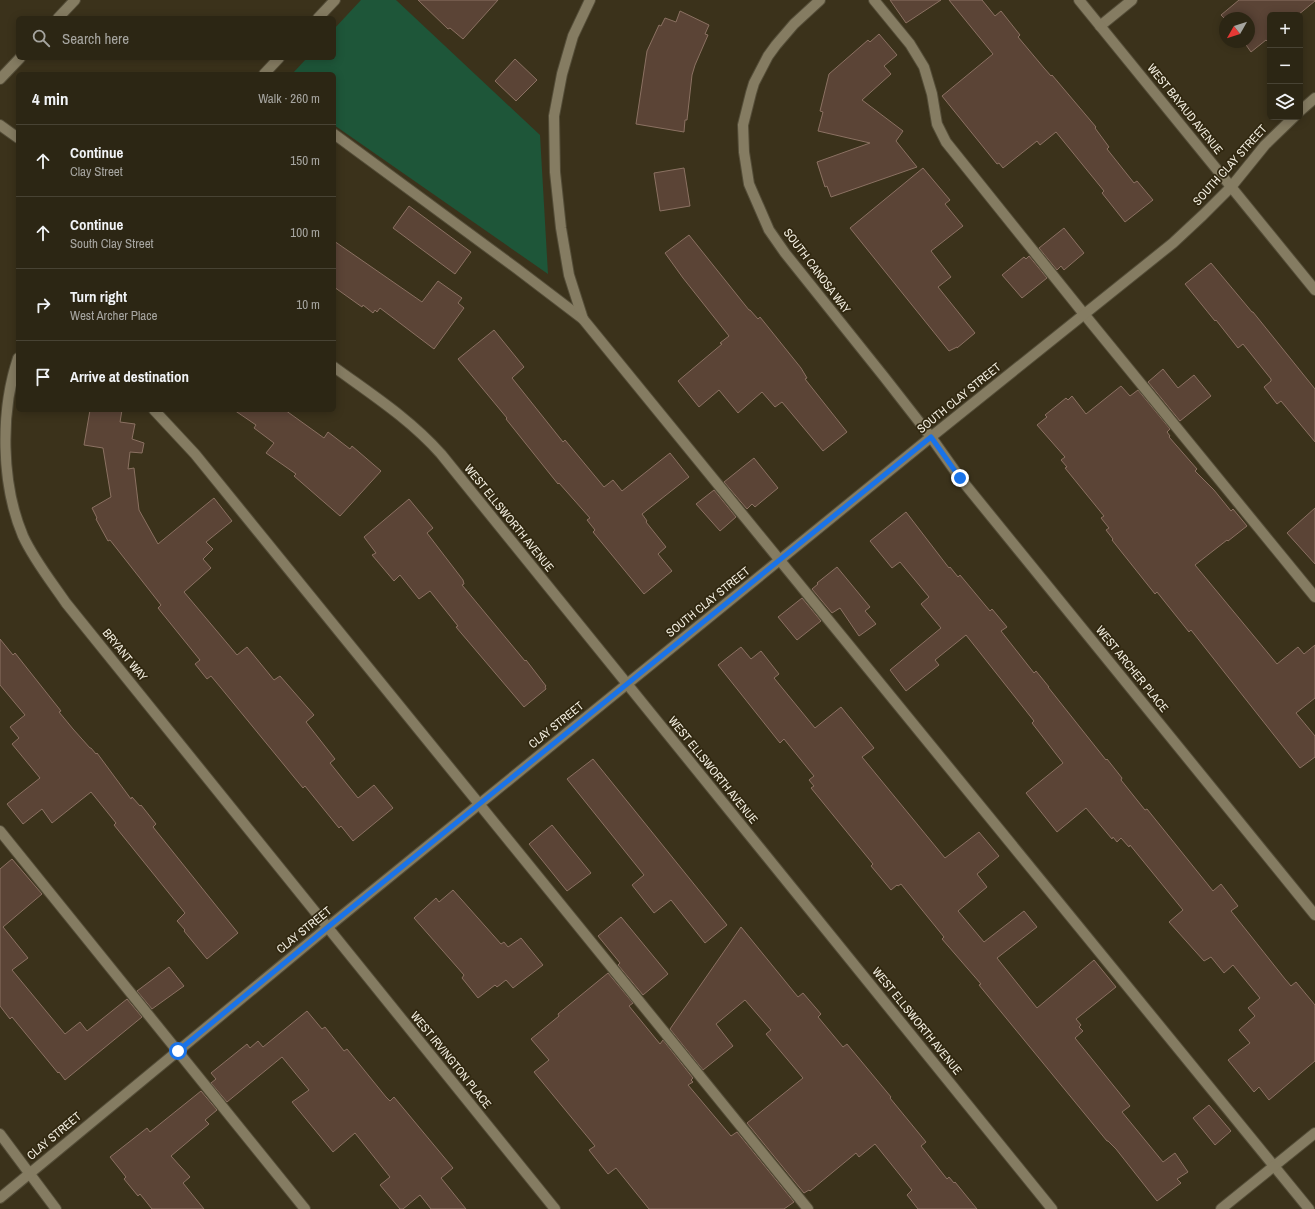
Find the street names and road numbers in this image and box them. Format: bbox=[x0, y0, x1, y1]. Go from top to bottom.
street label: WEST BAYAUD AVENUE bbox=[1144, 60, 1226, 158]
street label: SOUTH CLAY STREET bbox=[1189, 121, 1271, 209]
street label: SOUTH CANOSA WAY bbox=[780, 225, 854, 317]
street label: SOUTH CLAY STREET bbox=[914, 359, 1004, 437]
street label: WEST ELLSWORTH AVENUE bbox=[461, 461, 557, 575]
street label: SOUTH CLAY STREET bbox=[663, 563, 753, 641]
street label: WEST ARCHER PLACE bbox=[1092, 622, 1172, 716]
street label: BRYANT WAY bbox=[99, 626, 151, 685]
street label: CLAY STREET bbox=[525, 698, 587, 752]
street label: WEST ELLSWORTH AVENUE bbox=[665, 713, 761, 827]
street label: CLAY STREET bbox=[273, 903, 335, 957]
street label: WEST ELLSWORTH AVENUE bbox=[869, 964, 965, 1078]
street label: WEST IRVINGTON PLACE bbox=[407, 1008, 495, 1112]
street label: CLAY STREET bbox=[23, 1109, 85, 1163]

